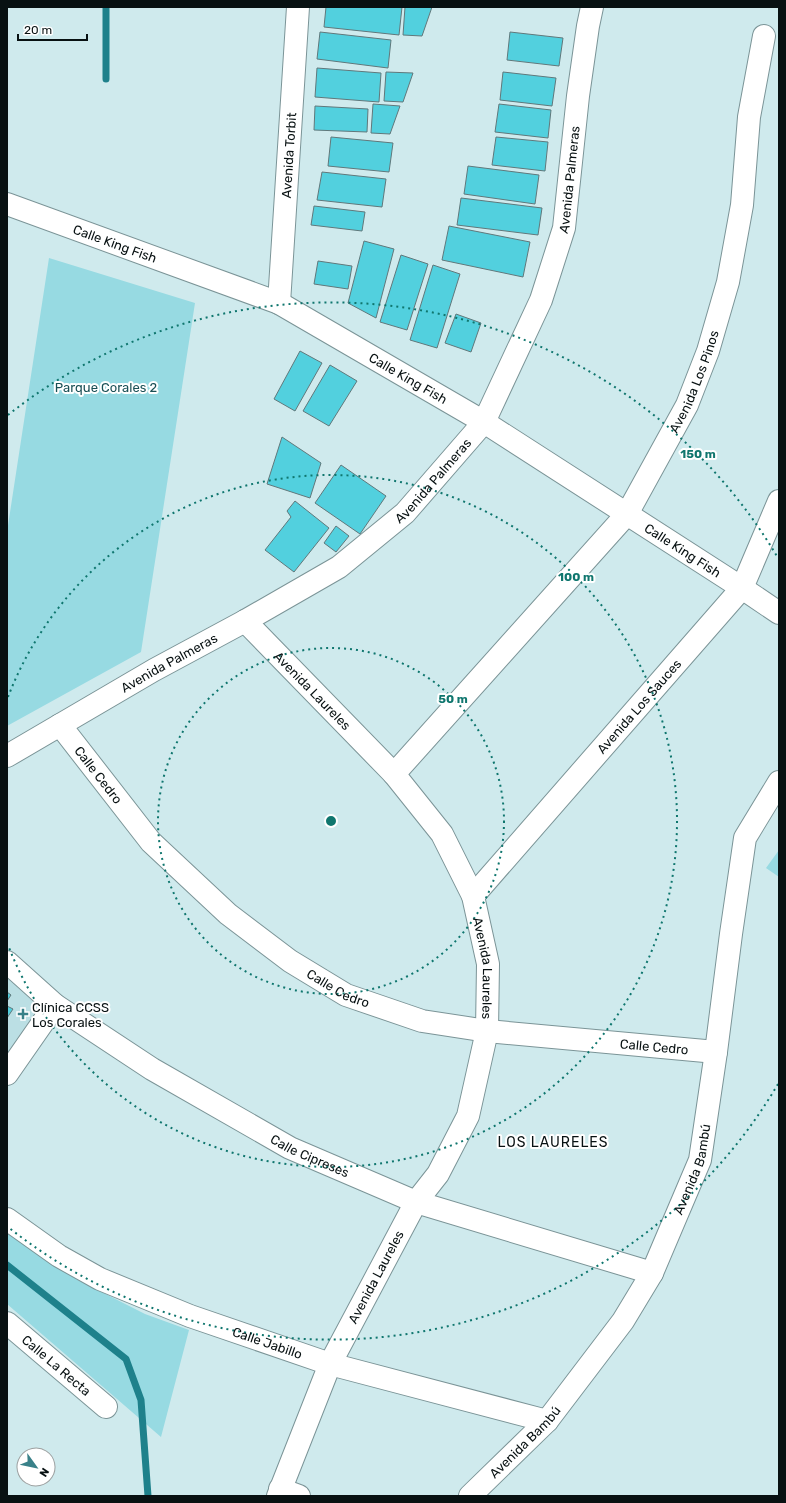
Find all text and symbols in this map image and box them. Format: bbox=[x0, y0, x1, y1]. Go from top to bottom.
scale bar bbox=[18, 16, 87, 42]
text: 20 m bbox=[24, 23, 52, 37]
street label: Avenida Torbit bbox=[278, 112, 299, 199]
street label: Avenida Palmeras bbox=[555, 125, 582, 235]
street label: Calle King Fish bbox=[71, 221, 159, 265]
street label: Avenida Los Pinos bbox=[666, 328, 721, 435]
street label: Calle King Fish bbox=[367, 350, 450, 407]
park label: Parque Corales 2 bbox=[55, 380, 157, 395]
street label: Avenida Palmeras bbox=[392, 435, 474, 526]
text: 150 m bbox=[680, 447, 716, 461]
street label: Calle King Fish bbox=[642, 520, 724, 580]
text: 100 m bbox=[558, 570, 594, 584]
street label: Avenida Palmeras bbox=[118, 630, 220, 695]
street label: Avenida Laureles bbox=[271, 648, 354, 733]
street label: Avenida Los Sauces bbox=[594, 656, 684, 756]
text: 50 m bbox=[438, 692, 468, 706]
street label: Calle Cedro bbox=[72, 743, 126, 806]
centre of rings bbox=[324, 814, 338, 828]
street label: Avenida Laureles bbox=[470, 916, 495, 1020]
street label: Calle Cedro bbox=[304, 966, 371, 1010]
place label: Clínica CCSS Los Corales bbox=[32, 1000, 109, 1030]
marker: Clínica CCSS Los Corales bbox=[17, 1008, 29, 1020]
street label: Calle Cedro bbox=[619, 1036, 689, 1057]
street label: Avenida Bambú bbox=[670, 1123, 713, 1217]
street label: Calle Cipreses bbox=[268, 1131, 352, 1180]
district label: LOS LAURELES bbox=[498, 1134, 608, 1151]
street label: Avenida Laureles bbox=[345, 1228, 407, 1326]
street label: Calle Jabillo bbox=[231, 1324, 304, 1361]
street label: Calle La Recta bbox=[19, 1332, 94, 1398]
street label: Avenida Bambú bbox=[486, 1403, 563, 1481]
north arrow bbox=[16, 1447, 56, 1487]
text: N bbox=[36, 1465, 52, 1479]

